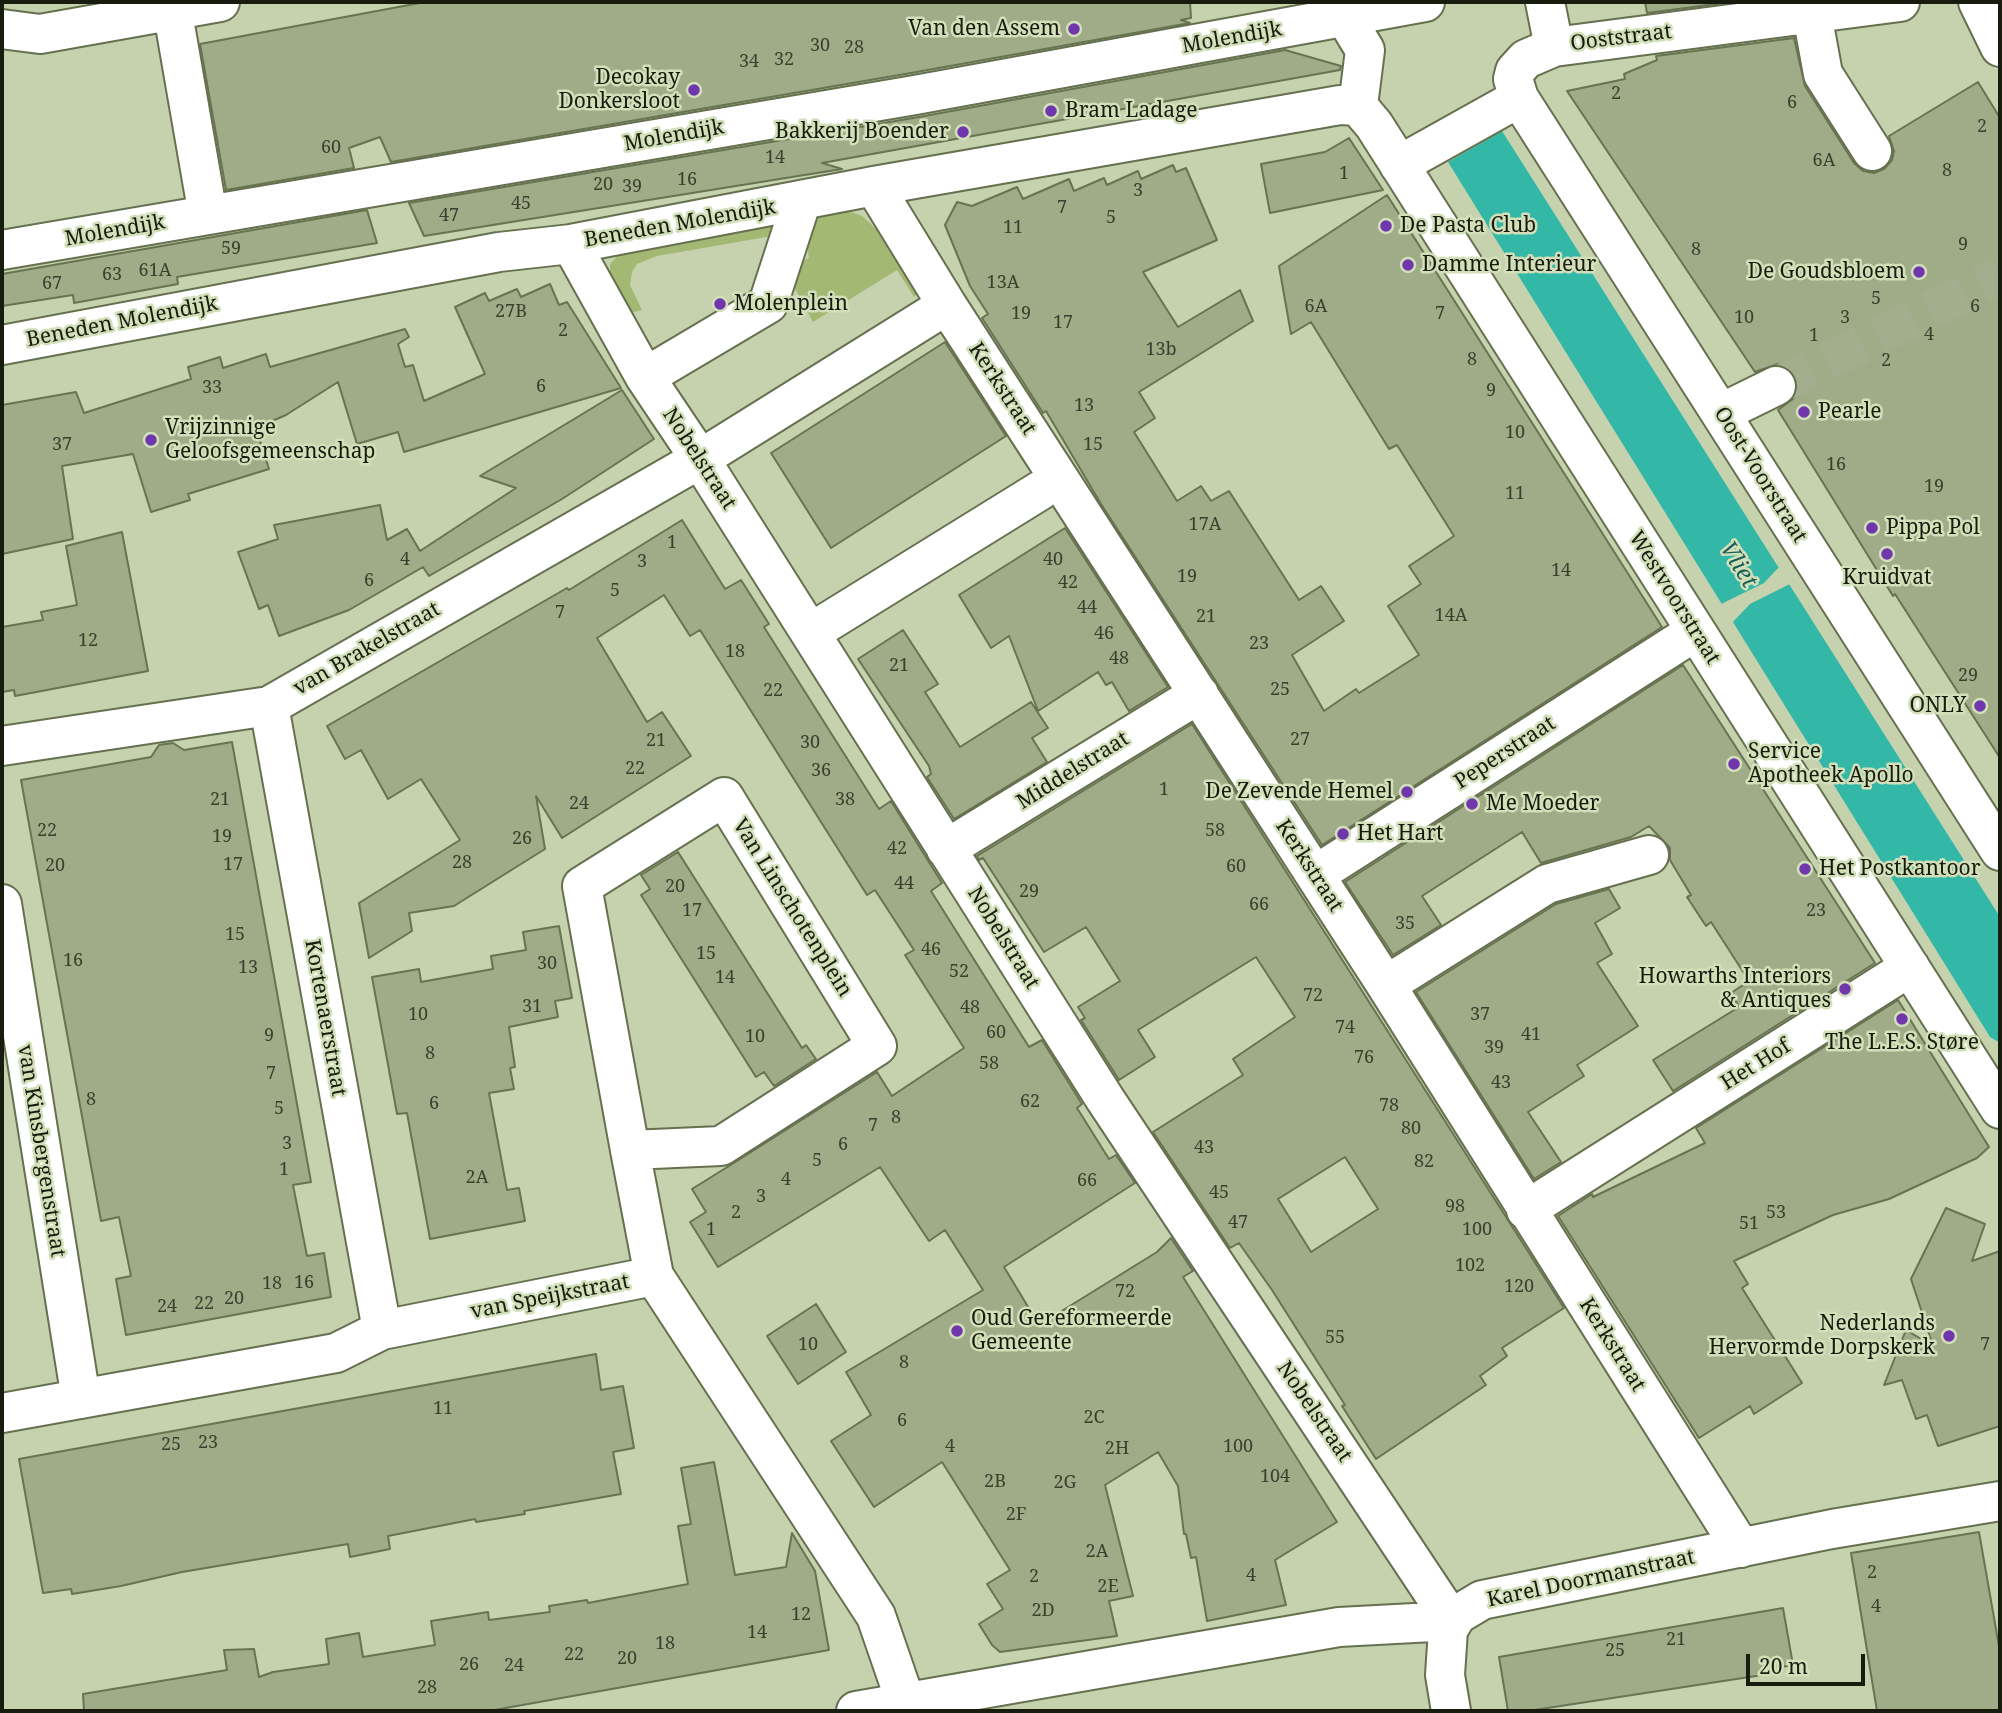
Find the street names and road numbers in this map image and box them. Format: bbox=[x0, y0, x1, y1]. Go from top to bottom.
street label: Molendijk bbox=[1180, 17, 1284, 59]
street label: Ooststraat bbox=[1569, 19, 1673, 57]
street label: Molendijk bbox=[622, 115, 726, 157]
street label: Beneden Molendijk bbox=[582, 195, 778, 253]
street label: Molendijk bbox=[63, 210, 167, 252]
street label: Beneden Molendijk bbox=[24, 291, 220, 353]
street label: Kerkstraat bbox=[963, 338, 1041, 440]
street label: Oost-Voorstraat bbox=[1708, 402, 1812, 548]
street label: Nobelstraat bbox=[657, 403, 741, 515]
street label: Westvoorstraat bbox=[1623, 527, 1725, 669]
street label: van Brakelstraat bbox=[289, 597, 445, 701]
street label: Peperstraat bbox=[1450, 711, 1560, 795]
street label: Middelstraat bbox=[1012, 727, 1134, 815]
street label: Van Linschotenplein bbox=[727, 814, 857, 1002]
street label: Kerkstraat bbox=[1270, 815, 1348, 917]
street label: Nobelstraat bbox=[962, 882, 1044, 994]
street label: Kortenaerstraat bbox=[299, 938, 351, 1098]
street label: Het Hof bbox=[1717, 1034, 1795, 1096]
street label: van Kinsbergenstraat bbox=[12, 1043, 70, 1259]
street label: van Speijkstraat bbox=[468, 1269, 632, 1325]
street label: Kerkstraat bbox=[1573, 1294, 1651, 1396]
street label: Nobelstraat bbox=[1271, 1357, 1357, 1467]
street label: Karel Doormanstraat bbox=[1485, 1545, 1697, 1613]

